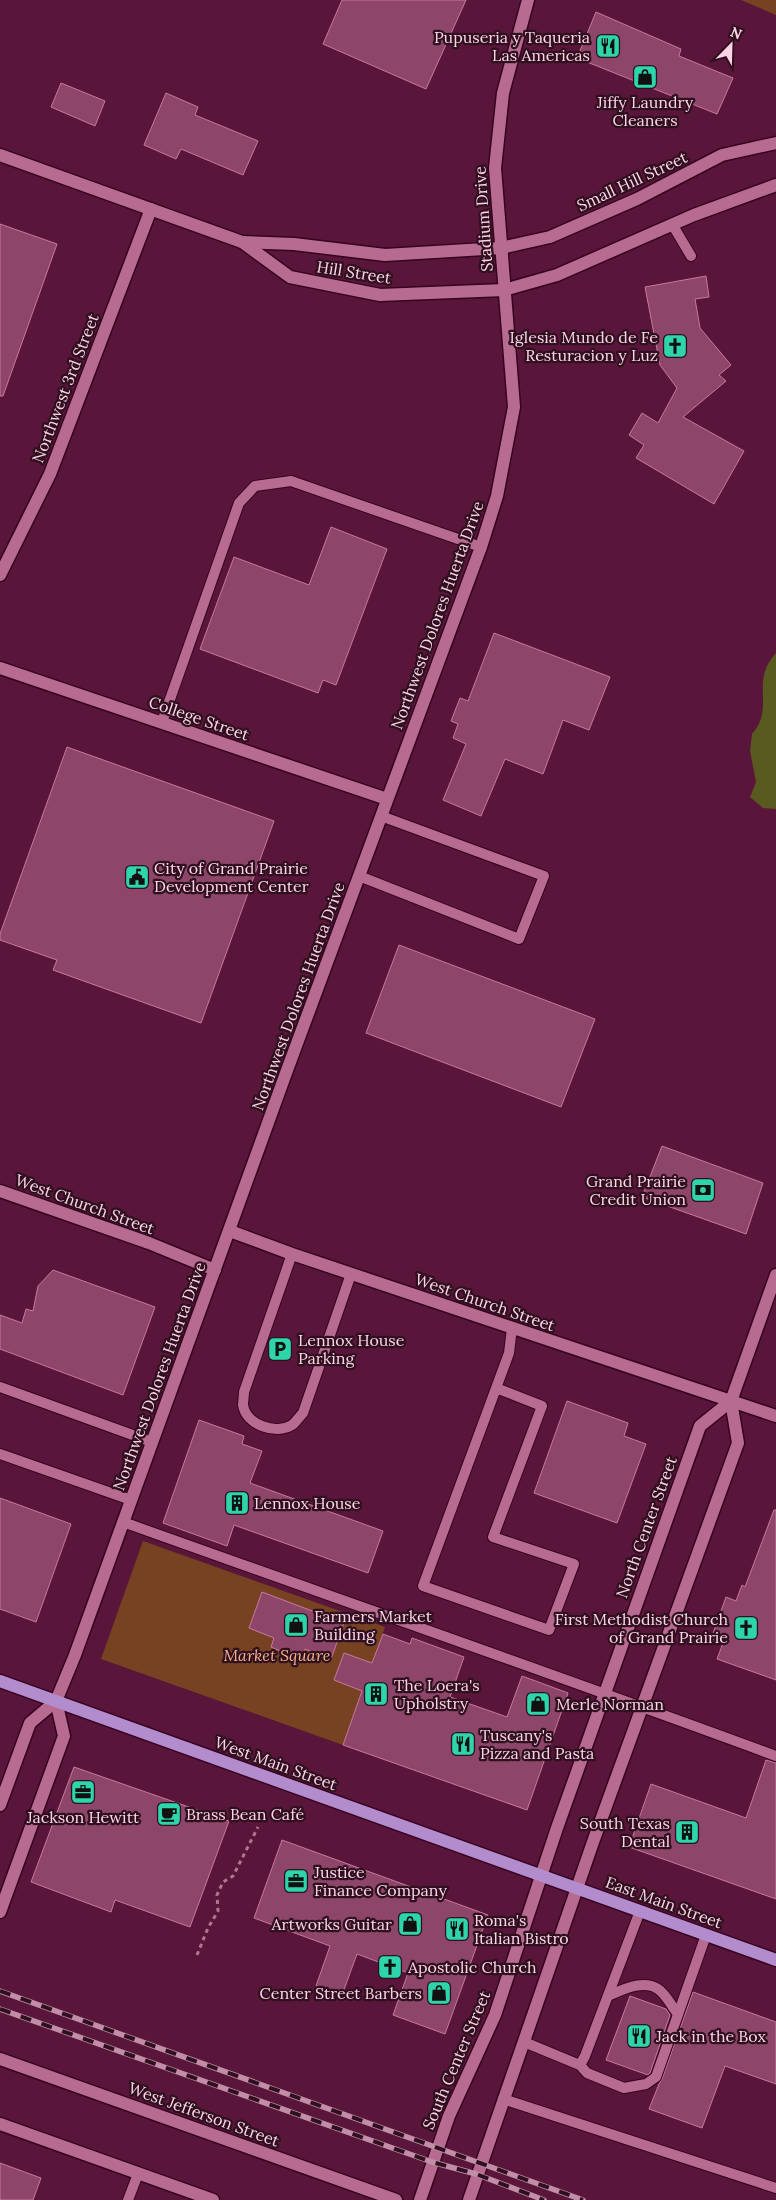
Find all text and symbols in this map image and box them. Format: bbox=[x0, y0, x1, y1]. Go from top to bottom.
north arrow bbox=[706, 20, 756, 70]
text: N bbox=[728, 23, 745, 44]
place label: Pupuseria y Taqueria Las Americas bbox=[434, 27, 590, 65]
restaurant icon: Pupuseria y Taqueria Las Americas bbox=[595, 33, 621, 59]
shop icon: Jiffy Laundry Cleaners bbox=[632, 64, 658, 90]
place label: Jiffy Laundry Cleaners bbox=[596, 92, 694, 130]
street label: Small Hill Street bbox=[574, 146, 691, 215]
street label: Stadium Drive bbox=[469, 165, 497, 272]
street label: Hill Street bbox=[315, 256, 393, 288]
street label: Northwest 3rd Street bbox=[27, 310, 103, 465]
place label: Iglesia Mundo de Fe Resturacion y Luz bbox=[510, 327, 658, 365]
church icon: Iglesia Mundo de Fe Resturacion y Luz bbox=[662, 333, 688, 359]
street label: Northwest Dolores Huerta Drive bbox=[386, 498, 488, 732]
street label: College Street bbox=[146, 691, 253, 745]
place label: City of Grand Prairie Development Center bbox=[154, 858, 309, 896]
public building icon: City of Grand Prairie Development Center bbox=[124, 864, 150, 890]
street label: Northwest Dolores Huerta Drive bbox=[247, 879, 349, 1113]
street label: West Church Street bbox=[13, 1170, 158, 1239]
place label: Grand Prairie Credit Union bbox=[586, 1171, 686, 1209]
bank icon: Grand Prairie Credit Union bbox=[690, 1177, 716, 1203]
street label: Northwest Dolores Huerta Drive bbox=[108, 1259, 210, 1493]
street label: West Church Street bbox=[412, 1269, 558, 1336]
place label: Lennox House Parking bbox=[298, 1330, 405, 1368]
parking icon: Lennox House Parking bbox=[267, 1336, 293, 1362]
street label: North Center Street bbox=[611, 1453, 681, 1601]
building icon: Lennox House bbox=[224, 1490, 250, 1516]
place label: Lennox House bbox=[254, 1493, 361, 1513]
place label: Farmers Market Building bbox=[314, 1606, 433, 1644]
place label: First Methodist Church of Grand Prairie bbox=[555, 1609, 728, 1647]
shop icon: Farmers Market Building bbox=[283, 1612, 309, 1638]
church icon: First Methodist Church of Grand Prairie bbox=[733, 1615, 759, 1641]
park label: Market Square bbox=[224, 1645, 331, 1665]
place label: The Loera's Upholstry bbox=[394, 1675, 480, 1713]
building icon: The Loera's Upholstry bbox=[363, 1681, 389, 1707]
shop icon: Merle Norman bbox=[525, 1691, 551, 1717]
place label: Merle Norman bbox=[556, 1694, 664, 1714]
place label: Tuscany's Pizza and Pasta bbox=[480, 1725, 594, 1763]
restaurant icon: Tuscany's Pizza and Pasta bbox=[450, 1731, 476, 1757]
street label: West Main Street bbox=[212, 1732, 341, 1795]
office icon: Jackson Hewitt bbox=[70, 1779, 96, 1805]
cafe icon: Brass Bean Café bbox=[156, 1801, 182, 1827]
place label: Brass Bean Café bbox=[186, 1804, 304, 1824]
place label: Jackson Hewitt bbox=[26, 1807, 140, 1827]
place label: South Texas Dental bbox=[580, 1813, 670, 1851]
building icon: South Texas Dental bbox=[674, 1819, 700, 1845]
place label: Justice Finance Company bbox=[313, 1862, 447, 1900]
office icon: Justice Finance Company bbox=[283, 1868, 309, 1894]
street label: East Main Street bbox=[603, 1872, 726, 1933]
place label: Roma's Italian Bistro bbox=[474, 1910, 569, 1948]
shop icon: Artworks Guitar bbox=[397, 1911, 423, 1937]
place label: Artworks Guitar bbox=[271, 1914, 392, 1934]
restaurant icon: Roma's Italian Bistro bbox=[444, 1916, 470, 1942]
church icon: Apostolic Church bbox=[377, 1954, 403, 1980]
place label: Apostolic Church bbox=[407, 1957, 537, 1977]
shop icon: Center Street Barbers bbox=[426, 1980, 452, 2006]
place label: Center Street Barbers bbox=[260, 1983, 422, 2003]
street label: South Center Street bbox=[418, 1987, 495, 2132]
restaurant icon: Jack in the Box bbox=[626, 2023, 652, 2049]
place label: Jack in the Box bbox=[655, 2026, 767, 2046]
street label: West Jefferson Street bbox=[126, 2077, 283, 2151]

